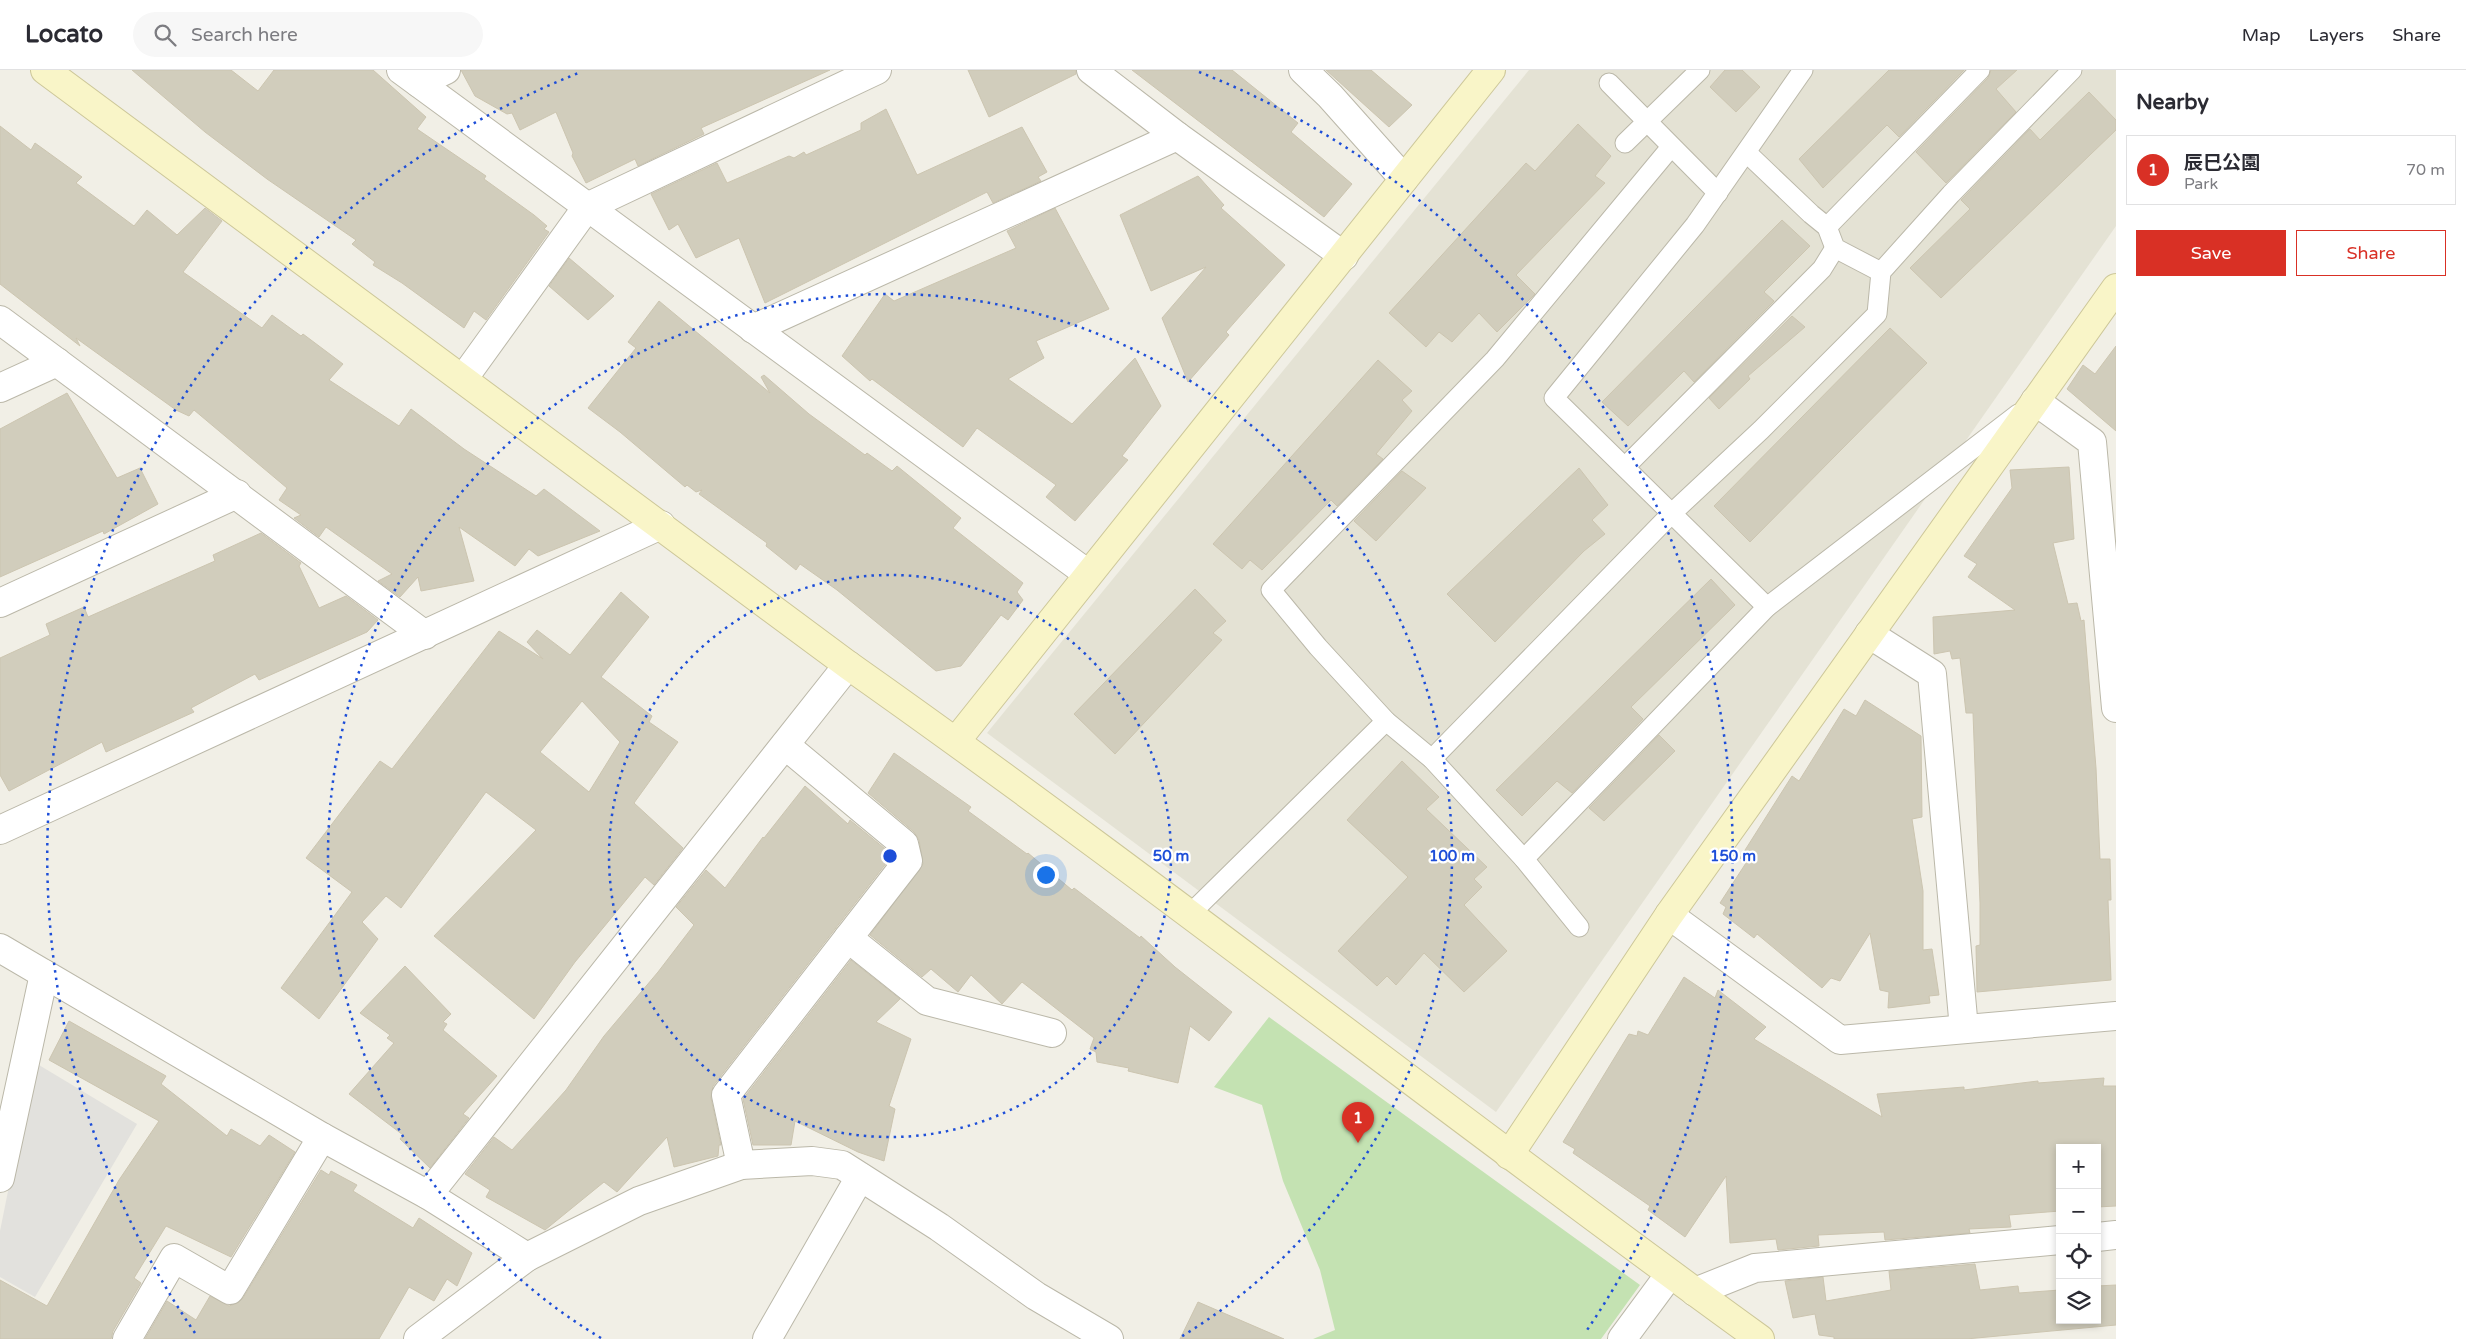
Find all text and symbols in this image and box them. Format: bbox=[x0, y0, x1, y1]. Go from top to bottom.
search box bbox=[133, 12, 483, 57]
text: Locato bbox=[25, 20, 103, 49]
icon: search bbox=[151, 21, 179, 49]
text: Search here bbox=[191, 24, 298, 46]
text: Map bbox=[2242, 24, 2281, 46]
text: Layers bbox=[2309, 24, 2364, 46]
text: Share bbox=[2392, 24, 2441, 46]
text: Nearby bbox=[2136, 90, 2209, 115]
text: 辰巳公園 bbox=[2184, 152, 2260, 174]
text: 1 bbox=[2148, 160, 2158, 180]
text: 70 m bbox=[2406, 160, 2445, 180]
text: Park bbox=[2184, 174, 2218, 194]
button: Save bbox=[2136, 230, 2286, 276]
button: Share bbox=[2296, 230, 2446, 276]
centre of rings bbox=[881, 847, 899, 865]
text: 50 m bbox=[1153, 847, 1189, 865]
text: 100 m bbox=[1429, 847, 1475, 865]
text: 150 m bbox=[1710, 847, 1756, 865]
your location bbox=[1033, 862, 1059, 888]
pin: 1 bbox=[1342, 1102, 1374, 1143]
map controls bbox=[2056, 1144, 2101, 1324]
button: + bbox=[2056, 1144, 2101, 1189]
button: − bbox=[2056, 1189, 2101, 1234]
button: locate bbox=[2056, 1234, 2101, 1279]
button: layers bbox=[2056, 1279, 2101, 1324]

